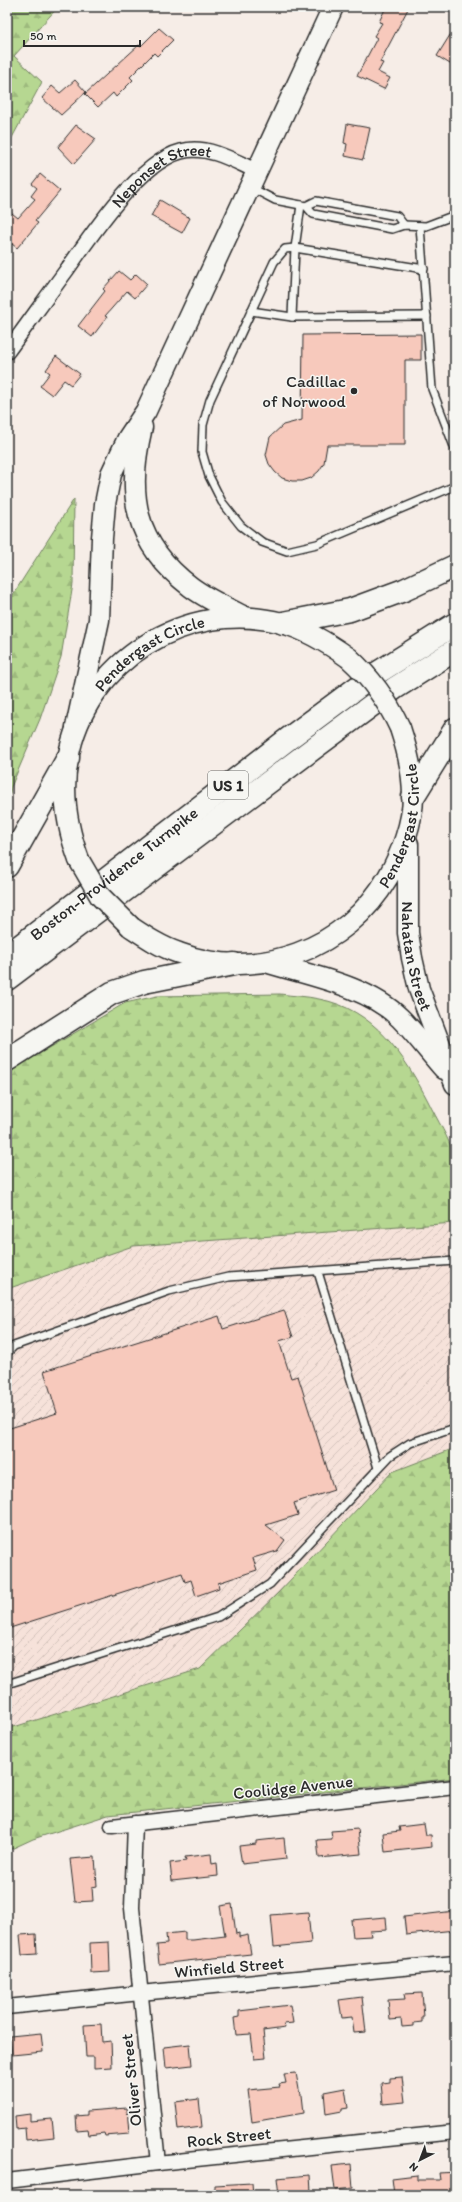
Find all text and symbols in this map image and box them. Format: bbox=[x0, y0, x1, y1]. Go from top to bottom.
scale bar bbox=[24, 22, 140, 48]
text: 50 m bbox=[30, 29, 56, 43]
street label: Neponset Street bbox=[107, 140, 214, 211]
place label: Cadillac of Norwood bbox=[262, 371, 347, 411]
marker: Cadillac of Norwood bbox=[349, 386, 359, 396]
street label: Pendergast Circle bbox=[90, 611, 206, 695]
street label: Pendergast Circle bbox=[374, 762, 423, 892]
road number: US 1 bbox=[208, 771, 248, 799]
street label: Boston-Providence Turnpike bbox=[26, 802, 202, 945]
street label: Nahatan Street bbox=[398, 901, 436, 1014]
street label: Coolidge Avenue bbox=[232, 1771, 354, 1803]
street label: Winfield Street bbox=[173, 1952, 285, 1982]
street label: Oliver Street bbox=[116, 2033, 146, 2127]
street label: Rock Street bbox=[186, 2123, 273, 2151]
north arrow bbox=[400, 2140, 440, 2180]
text: N bbox=[407, 2160, 421, 2174]

